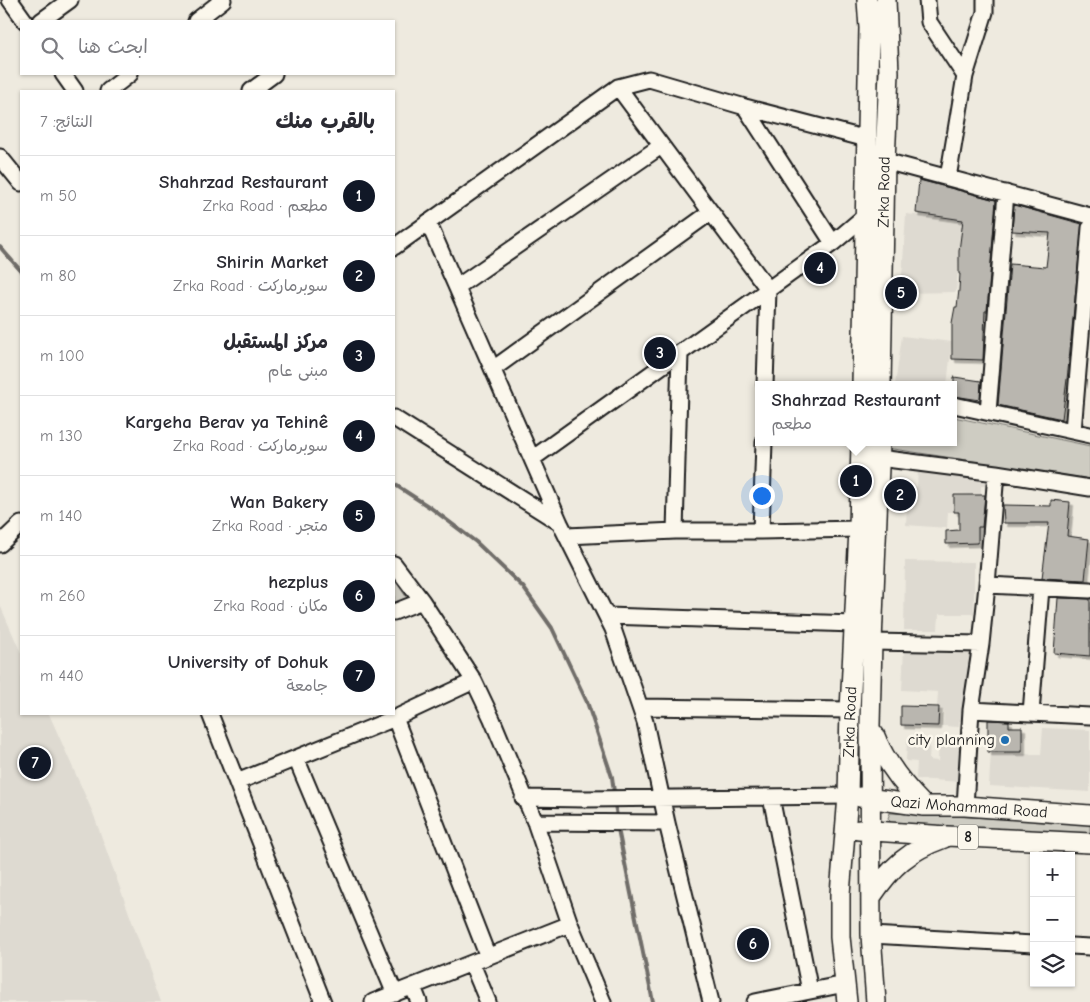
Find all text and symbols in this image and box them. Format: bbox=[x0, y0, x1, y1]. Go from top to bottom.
search box bbox=[20, 20, 395, 75]
icon: search bbox=[38, 34, 66, 62]
text: ابحث هنا bbox=[78, 36, 148, 58]
text: بالقرب منك bbox=[275, 109, 375, 133]
text: النتائج: 7 bbox=[40, 113, 93, 131]
street label: Zrka Road bbox=[874, 156, 894, 228]
text: Shahrzad Restaurant bbox=[159, 171, 328, 193]
text: 50 m bbox=[40, 187, 77, 205]
text: 1 bbox=[356, 187, 362, 205]
text: مطعم · Zrka Road bbox=[203, 197, 328, 215]
pin: 4 bbox=[804, 249, 836, 287]
text: Shirin Market bbox=[216, 251, 328, 273]
text: 80 m bbox=[40, 267, 77, 285]
text: 2 bbox=[355, 267, 363, 285]
pin: 5 bbox=[885, 274, 917, 312]
text: سوبرماركت · Zrka Road bbox=[173, 277, 328, 295]
text: مركز المستقبل bbox=[223, 331, 328, 353]
pin: 3 bbox=[644, 334, 676, 372]
text: 100 m bbox=[40, 347, 84, 365]
text: 3 bbox=[355, 347, 363, 365]
text: مبنى عام bbox=[268, 362, 328, 380]
popup bbox=[755, 381, 957, 446]
text: Shahrzad Restaurant bbox=[772, 389, 940, 411]
text: Kargeha Berav ya Tehinê bbox=[125, 411, 328, 433]
text: مطعم bbox=[772, 415, 812, 433]
text: 130 m bbox=[40, 427, 83, 445]
text: 4 bbox=[355, 427, 363, 445]
text: سوبرماركت · Zrka Road bbox=[173, 437, 328, 455]
pin: 1 bbox=[840, 462, 872, 500]
pin: 2 bbox=[884, 476, 916, 514]
your location bbox=[749, 483, 775, 509]
text: Wan Bakery bbox=[230, 491, 328, 513]
text: 140 m bbox=[40, 507, 82, 525]
text: 5 bbox=[355, 507, 363, 525]
text: متجر · Zrka Road bbox=[212, 517, 328, 535]
text: hezplus bbox=[268, 571, 328, 593]
text: 260 m bbox=[40, 587, 85, 605]
text: 6 bbox=[355, 587, 363, 605]
text: مكان · Zrka Road bbox=[214, 597, 328, 615]
text: University of Dohuk bbox=[168, 651, 328, 673]
text: 440 m bbox=[40, 667, 84, 685]
text: 7 bbox=[355, 667, 363, 685]
text: جامعة bbox=[286, 677, 328, 695]
street label: Zrka Road bbox=[840, 686, 860, 758]
place label: city planning bbox=[908, 731, 995, 749]
marker: city planning bbox=[999, 734, 1011, 746]
pin: 7 bbox=[19, 744, 51, 782]
street label: Qazi Mohammad Road bbox=[890, 793, 1048, 821]
road number: 8 bbox=[958, 824, 978, 850]
map controls bbox=[1030, 852, 1075, 987]
button: + bbox=[1030, 852, 1075, 897]
button: − bbox=[1030, 897, 1075, 942]
pin: 6 bbox=[737, 925, 769, 963]
button: layers bbox=[1030, 942, 1075, 987]

